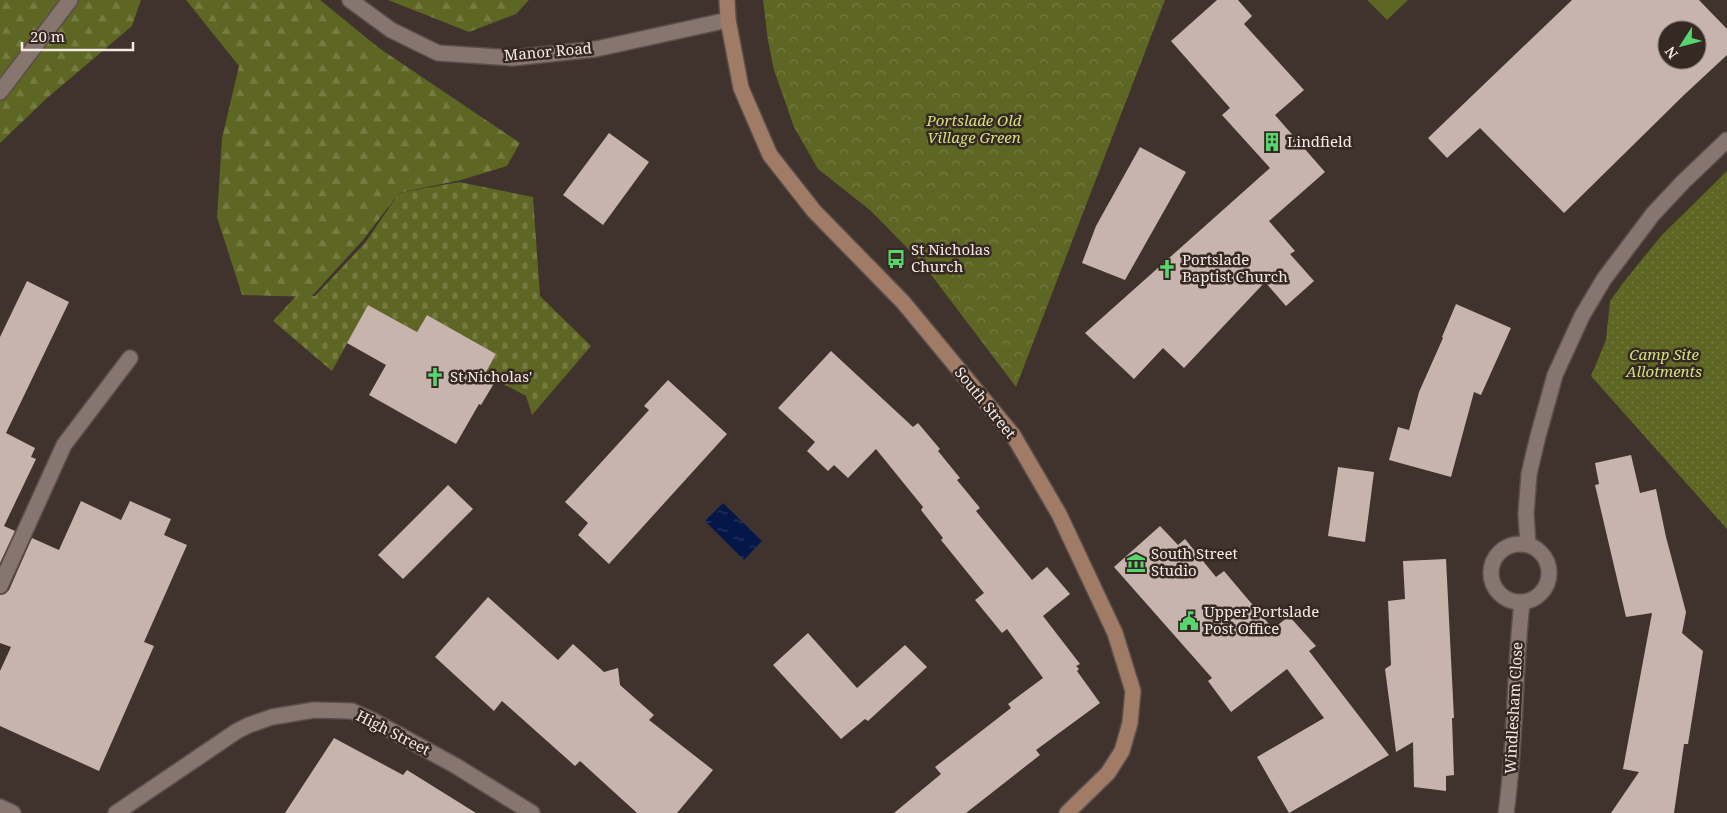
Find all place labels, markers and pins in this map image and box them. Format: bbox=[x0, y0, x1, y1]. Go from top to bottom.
building icon: Lindfield bbox=[1261, 131, 1283, 153]
place label: Lindfield bbox=[1287, 131, 1352, 151]
place label: St Nicholas Church bbox=[911, 239, 990, 276]
bus stop icon: St Nicholas Church bbox=[885, 248, 907, 270]
place label: Portslade Baptist Church bbox=[1182, 249, 1288, 286]
church icon: Portslade Baptist Church bbox=[1156, 258, 1178, 280]
church icon: St Nicholas' bbox=[424, 366, 446, 388]
place label: St Nicholas' bbox=[450, 366, 532, 386]
place label: South Street Studio bbox=[1151, 543, 1238, 580]
museum icon: South Street Studio bbox=[1125, 552, 1147, 574]
place label: Upper Portslade Post Office bbox=[1204, 601, 1319, 638]
public building icon: Upper Portslade Post Office bbox=[1178, 610, 1200, 632]

